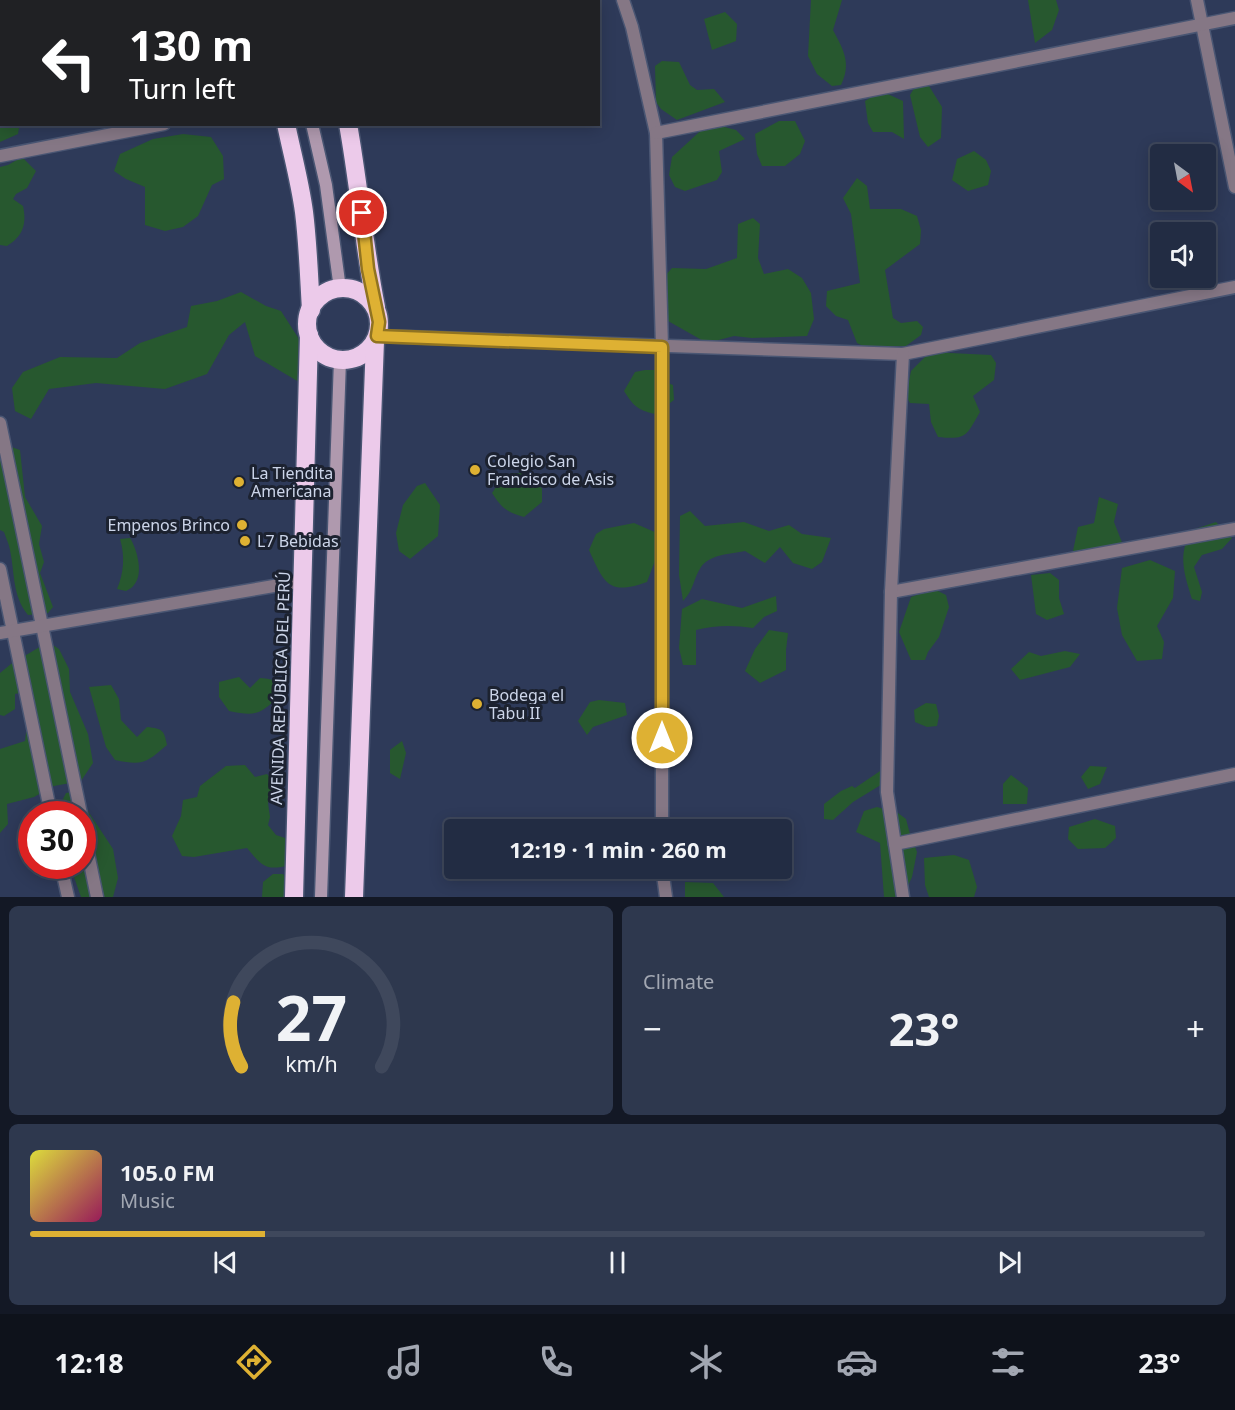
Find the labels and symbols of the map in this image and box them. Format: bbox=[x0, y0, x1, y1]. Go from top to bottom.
north arrow bbox=[1150, 144, 1216, 210]
pin bbox=[336, 187, 387, 238]
place label: Colegio San Francisco de Asis bbox=[487, 450, 614, 490]
place label: La Tiendita Americana bbox=[251, 462, 333, 502]
marker: Colegio San Francisco de Asis bbox=[468, 463, 482, 477]
marker: La Tiendita Americana bbox=[232, 475, 246, 489]
place label: Empenos Brinco bbox=[108, 514, 230, 536]
marker: Empenos Brinco bbox=[235, 518, 249, 532]
place label: L7 Bebidas bbox=[257, 530, 339, 552]
marker: L7 Bebidas bbox=[238, 534, 252, 548]
street label: AVENIDA REPÚBLICA DEL PERÚ bbox=[265, 571, 295, 805]
place label: Bodega el Tabu II bbox=[489, 684, 564, 724]
marker: Bodega el Tabu II bbox=[470, 697, 484, 711]
position arrow bbox=[630, 706, 694, 770]
speed limit sign: 30 bbox=[18, 801, 96, 879]

